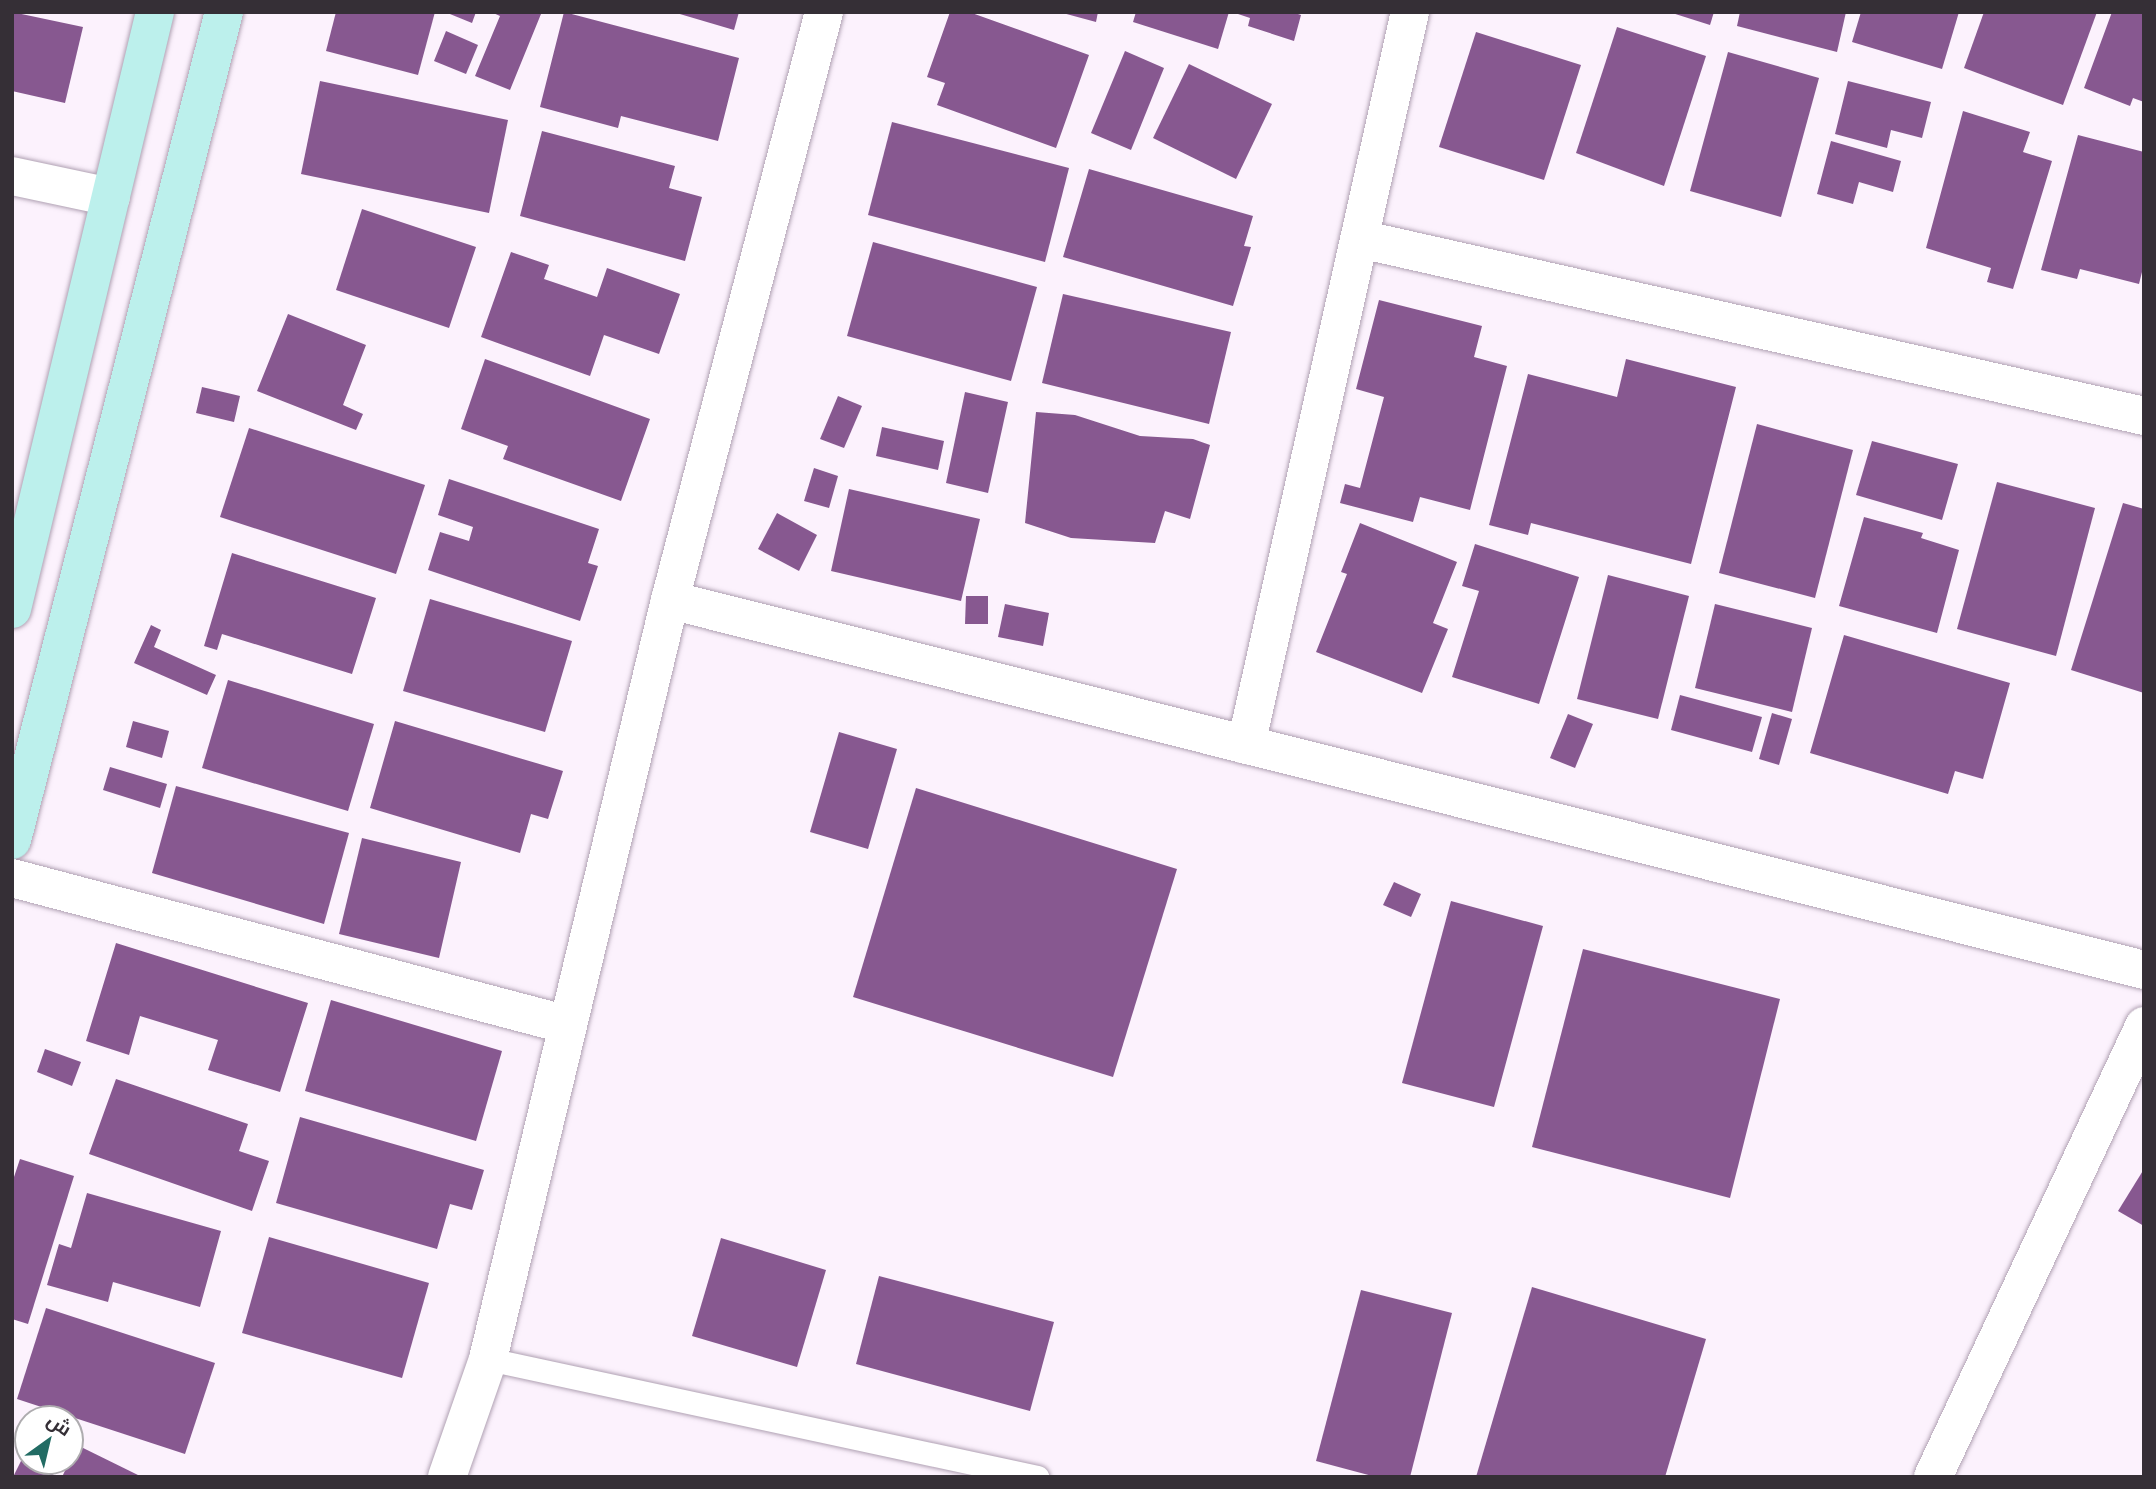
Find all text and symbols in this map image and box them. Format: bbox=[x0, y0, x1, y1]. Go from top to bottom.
north arrow bbox=[14, 1405, 84, 1475]
text: ش bbox=[43, 1407, 76, 1440]

